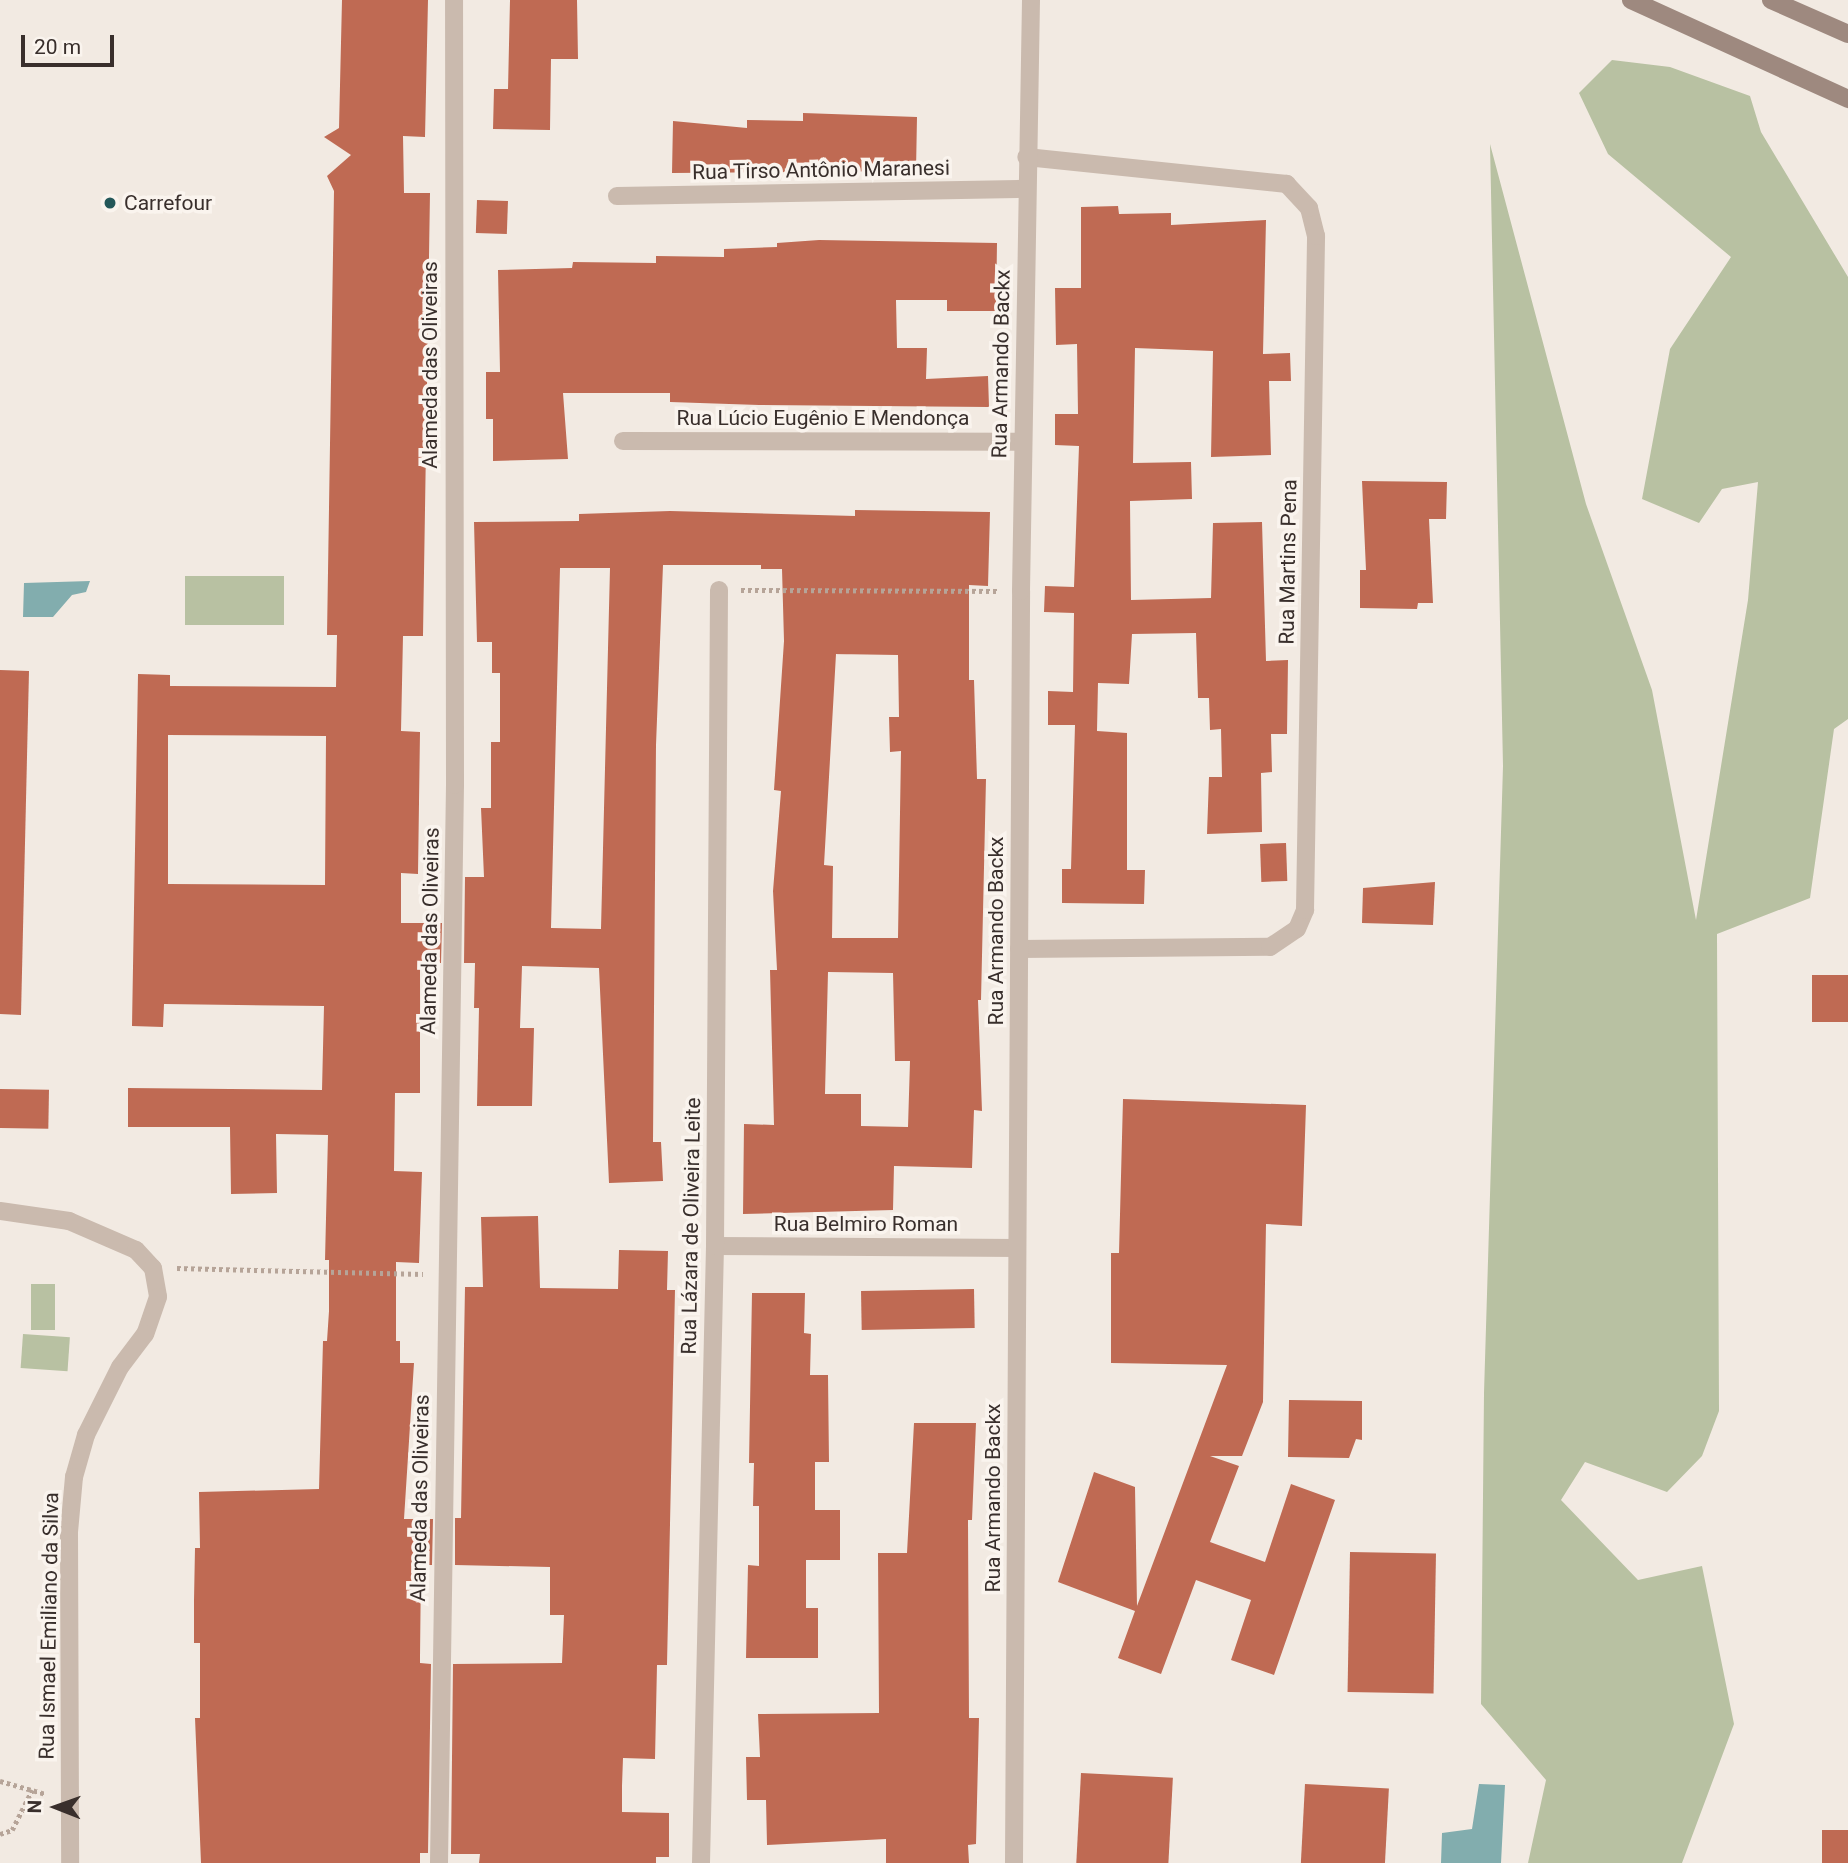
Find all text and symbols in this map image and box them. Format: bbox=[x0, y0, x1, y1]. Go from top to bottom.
scale bar bbox=[24, 21, 117, 65]
text: 20 m bbox=[34, 35, 81, 59]
street label: Rua Tirso Antônio Maranesi bbox=[692, 155, 950, 185]
place label: Carrefour bbox=[124, 190, 212, 216]
marker: Carrefour bbox=[102, 195, 118, 211]
street label: Alameda das Oliveiras bbox=[417, 261, 443, 469]
street label: Rua Armando Backx bbox=[987, 269, 1015, 459]
street label: Rua Lúcio Eugênio E Mendonça bbox=[676, 405, 970, 431]
street label: Rua Martins Pena bbox=[1274, 479, 1302, 645]
street label: Alameda das Oliveiras bbox=[416, 827, 444, 1035]
street label: Rua Armando Backx bbox=[983, 837, 1009, 1025]
street label: Rua Lázara de Oliveira Leite bbox=[676, 1097, 706, 1355]
street label: Rua Belmiro Roman bbox=[774, 1211, 958, 1237]
street label: Alameda das Oliveiras bbox=[406, 1394, 434, 1602]
street label: Rua Armando Backx bbox=[980, 1404, 1006, 1592]
street label: Rua Ismael Emiliano da Silva bbox=[34, 1492, 64, 1760]
north arrow bbox=[21, 1772, 91, 1842]
text: N bbox=[23, 1800, 46, 1814]

